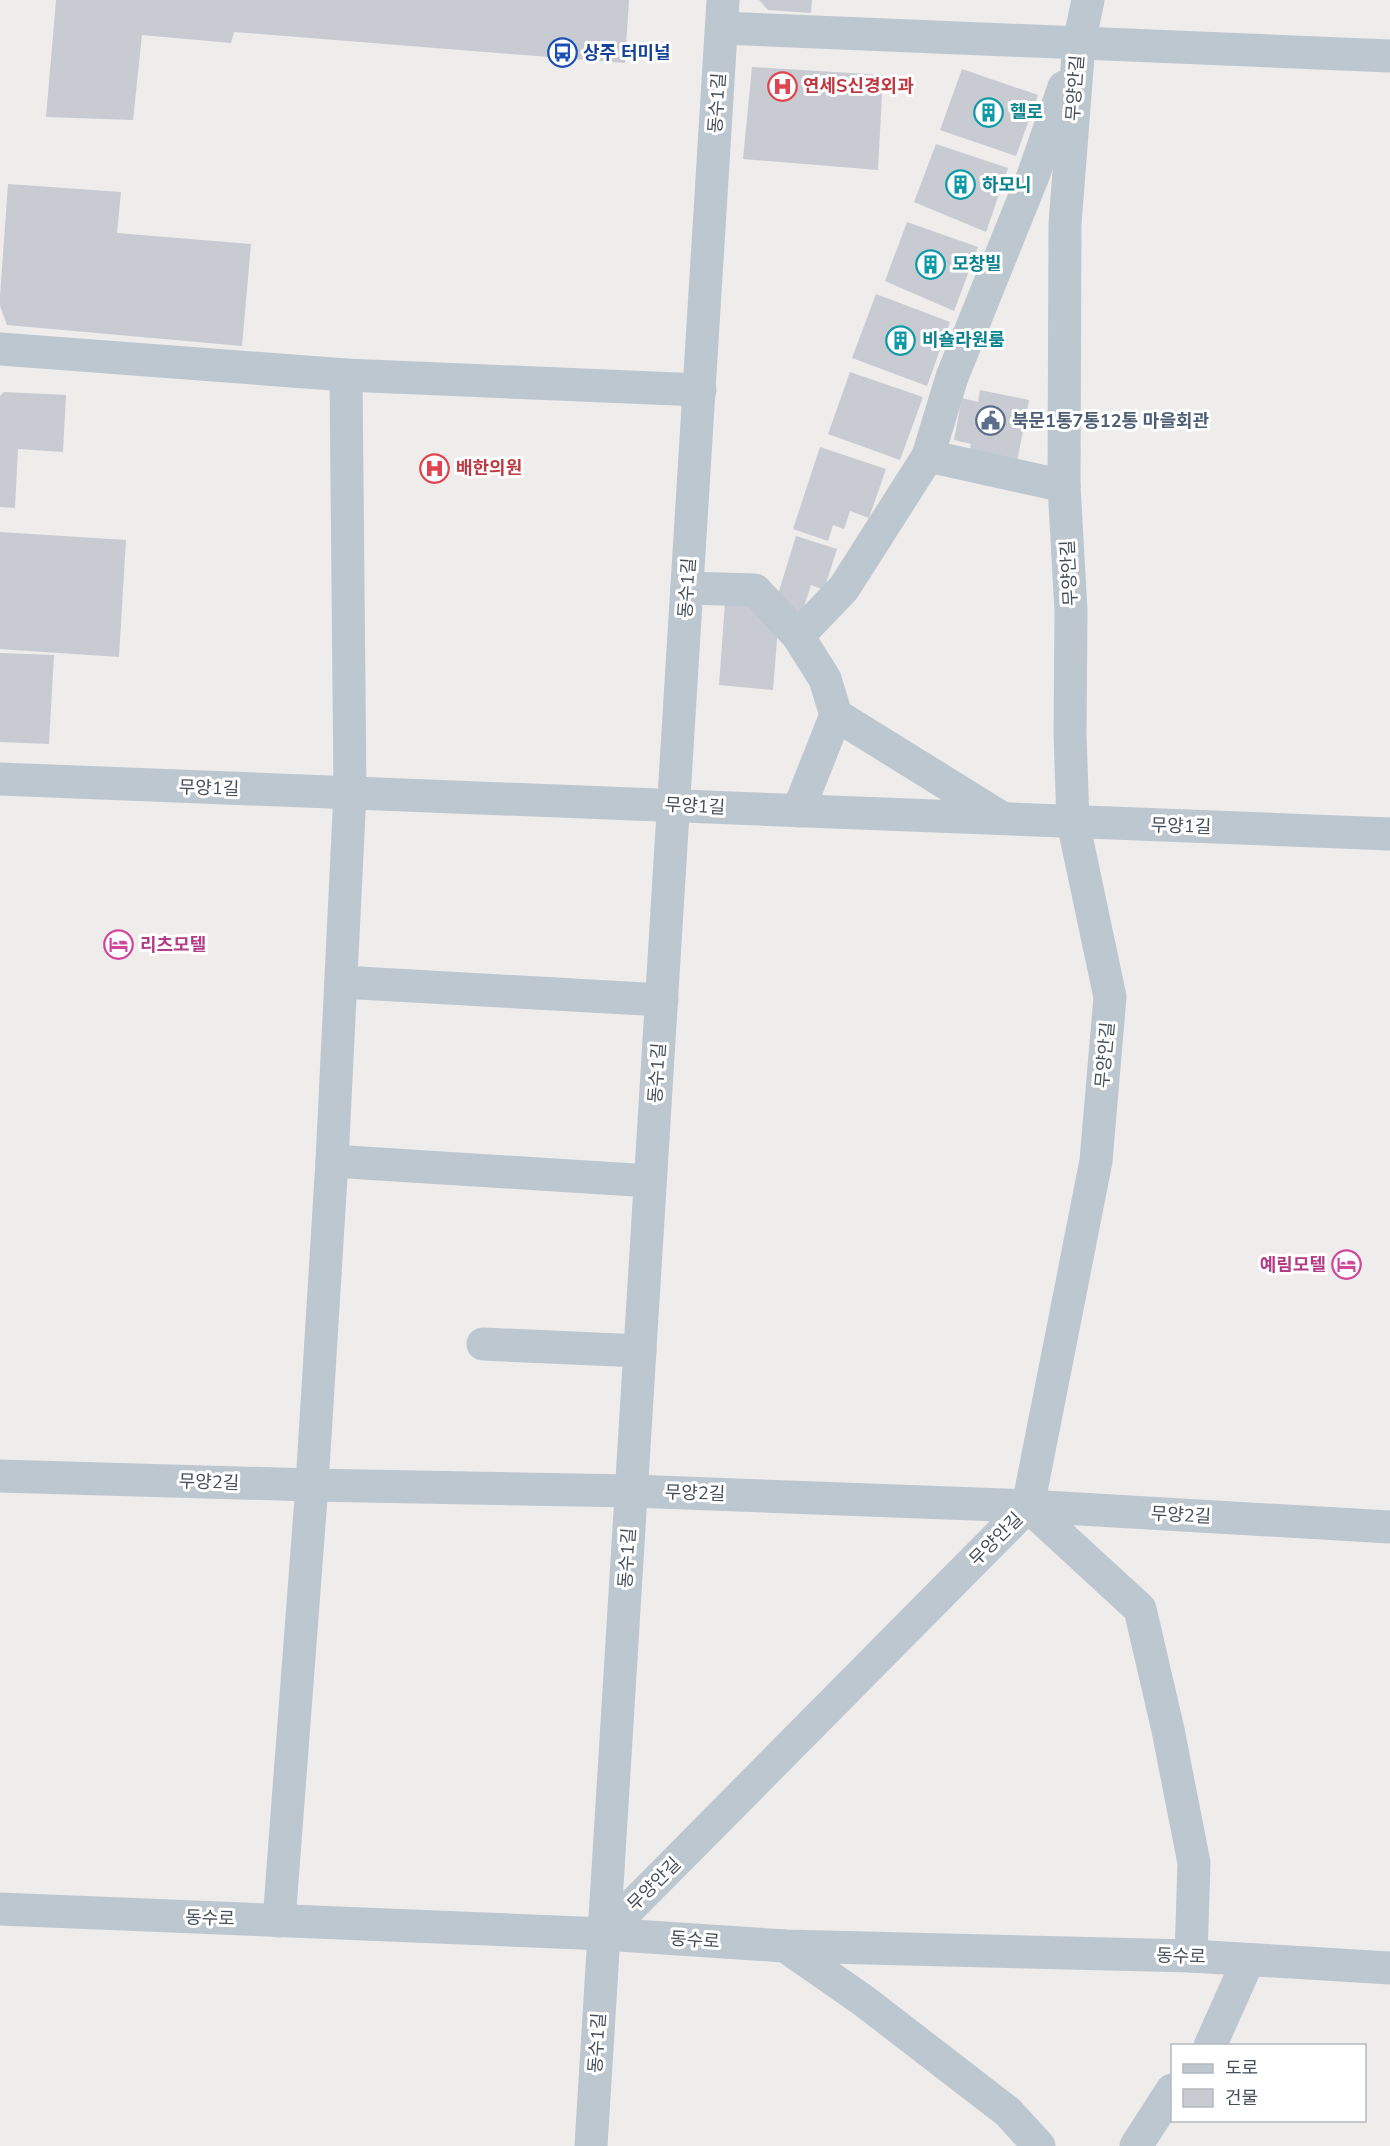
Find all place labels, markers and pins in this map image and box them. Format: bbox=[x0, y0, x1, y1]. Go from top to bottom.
bus stop icon: 상주 터미널 bbox=[546, 37, 578, 69]
place label: 상주 터미널 bbox=[583, 41, 671, 65]
hospital icon: 연세S신경외과 bbox=[766, 70, 798, 102]
place label: 연세S신경외과 bbox=[803, 74, 914, 98]
building icon: 헬로 bbox=[973, 96, 1005, 128]
place label: 헬로 bbox=[1010, 100, 1043, 124]
building icon: 하모니 bbox=[945, 169, 977, 201]
place label: 하모니 bbox=[982, 173, 1032, 197]
building icon: 모창빌 bbox=[915, 248, 947, 280]
place label: 모창빌 bbox=[952, 252, 1002, 276]
building icon: 비숄라원룸 bbox=[885, 324, 917, 356]
place label: 비숄라원룸 bbox=[922, 328, 1005, 352]
public building icon: 북문1통7통12통 마을회관 bbox=[975, 405, 1007, 437]
place label: 북문1통7통12통 마을회관 bbox=[1012, 409, 1210, 433]
hospital icon: 배한의원 bbox=[419, 452, 451, 484]
place label: 배한의원 bbox=[456, 456, 522, 480]
hotel icon: 리츠모텔 bbox=[103, 929, 135, 961]
place label: 리츠모텔 bbox=[140, 933, 206, 957]
hotel icon: 예림모텔 bbox=[1331, 1249, 1363, 1281]
place label: 예림모텔 bbox=[1260, 1253, 1326, 1277]

